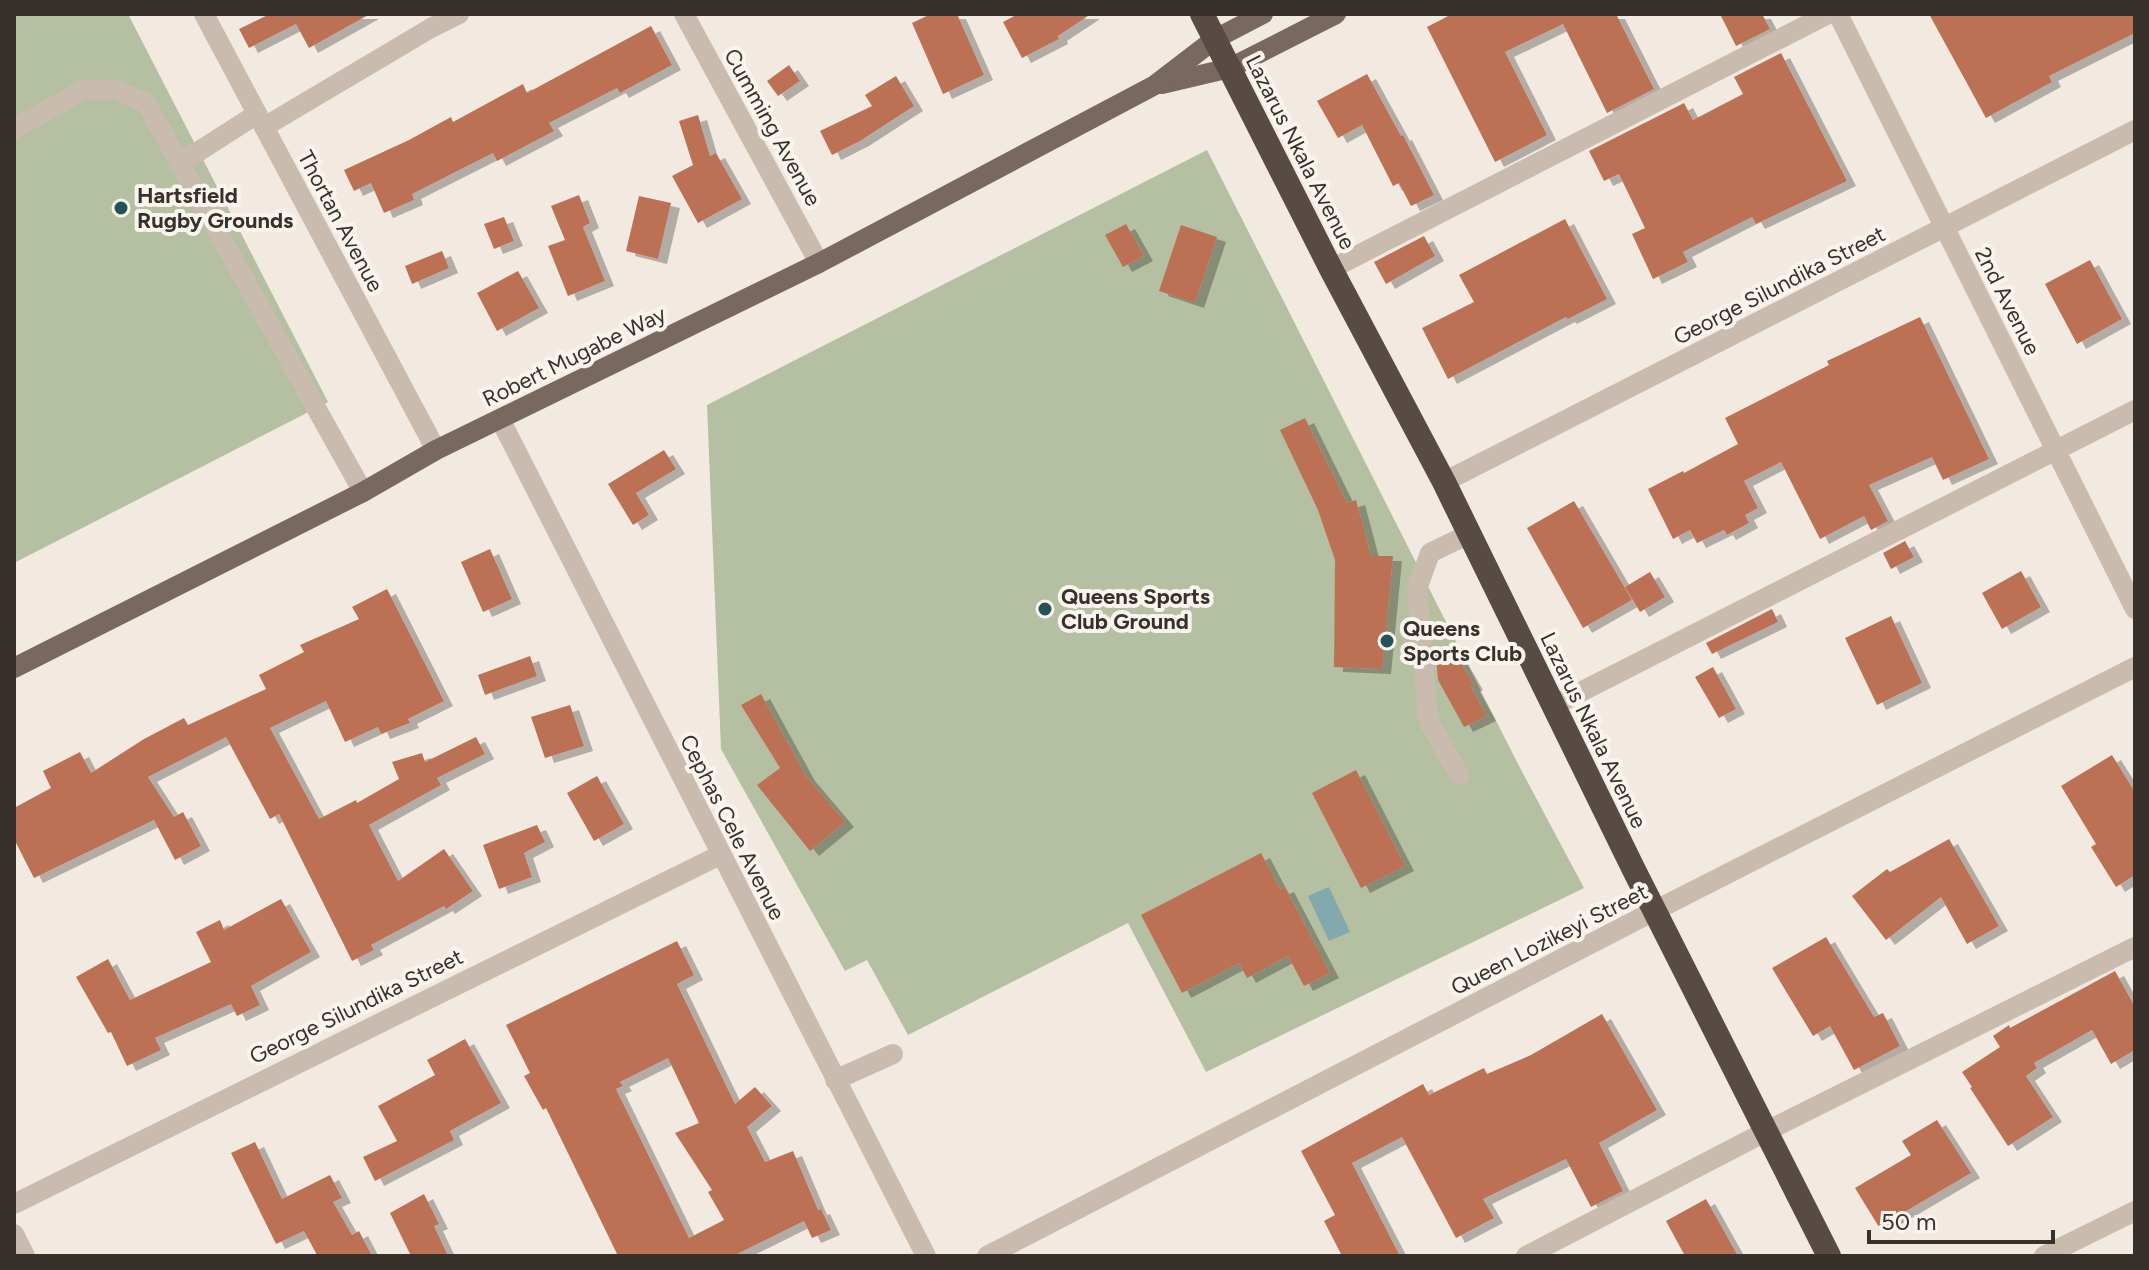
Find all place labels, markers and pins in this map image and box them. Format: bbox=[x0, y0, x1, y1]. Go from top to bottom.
place label: Hartsfield Rugby Grounds bbox=[137, 182, 293, 234]
marker: Hartsfield Rugby Grounds bbox=[112, 199, 130, 217]
place label: Queens Sports Club Ground bbox=[1061, 583, 1210, 635]
marker: Queens Sports Club Ground bbox=[1036, 600, 1054, 618]
place label: Queens Sports Club bbox=[1403, 615, 1522, 667]
marker: Queens Sports Club bbox=[1378, 632, 1396, 650]

